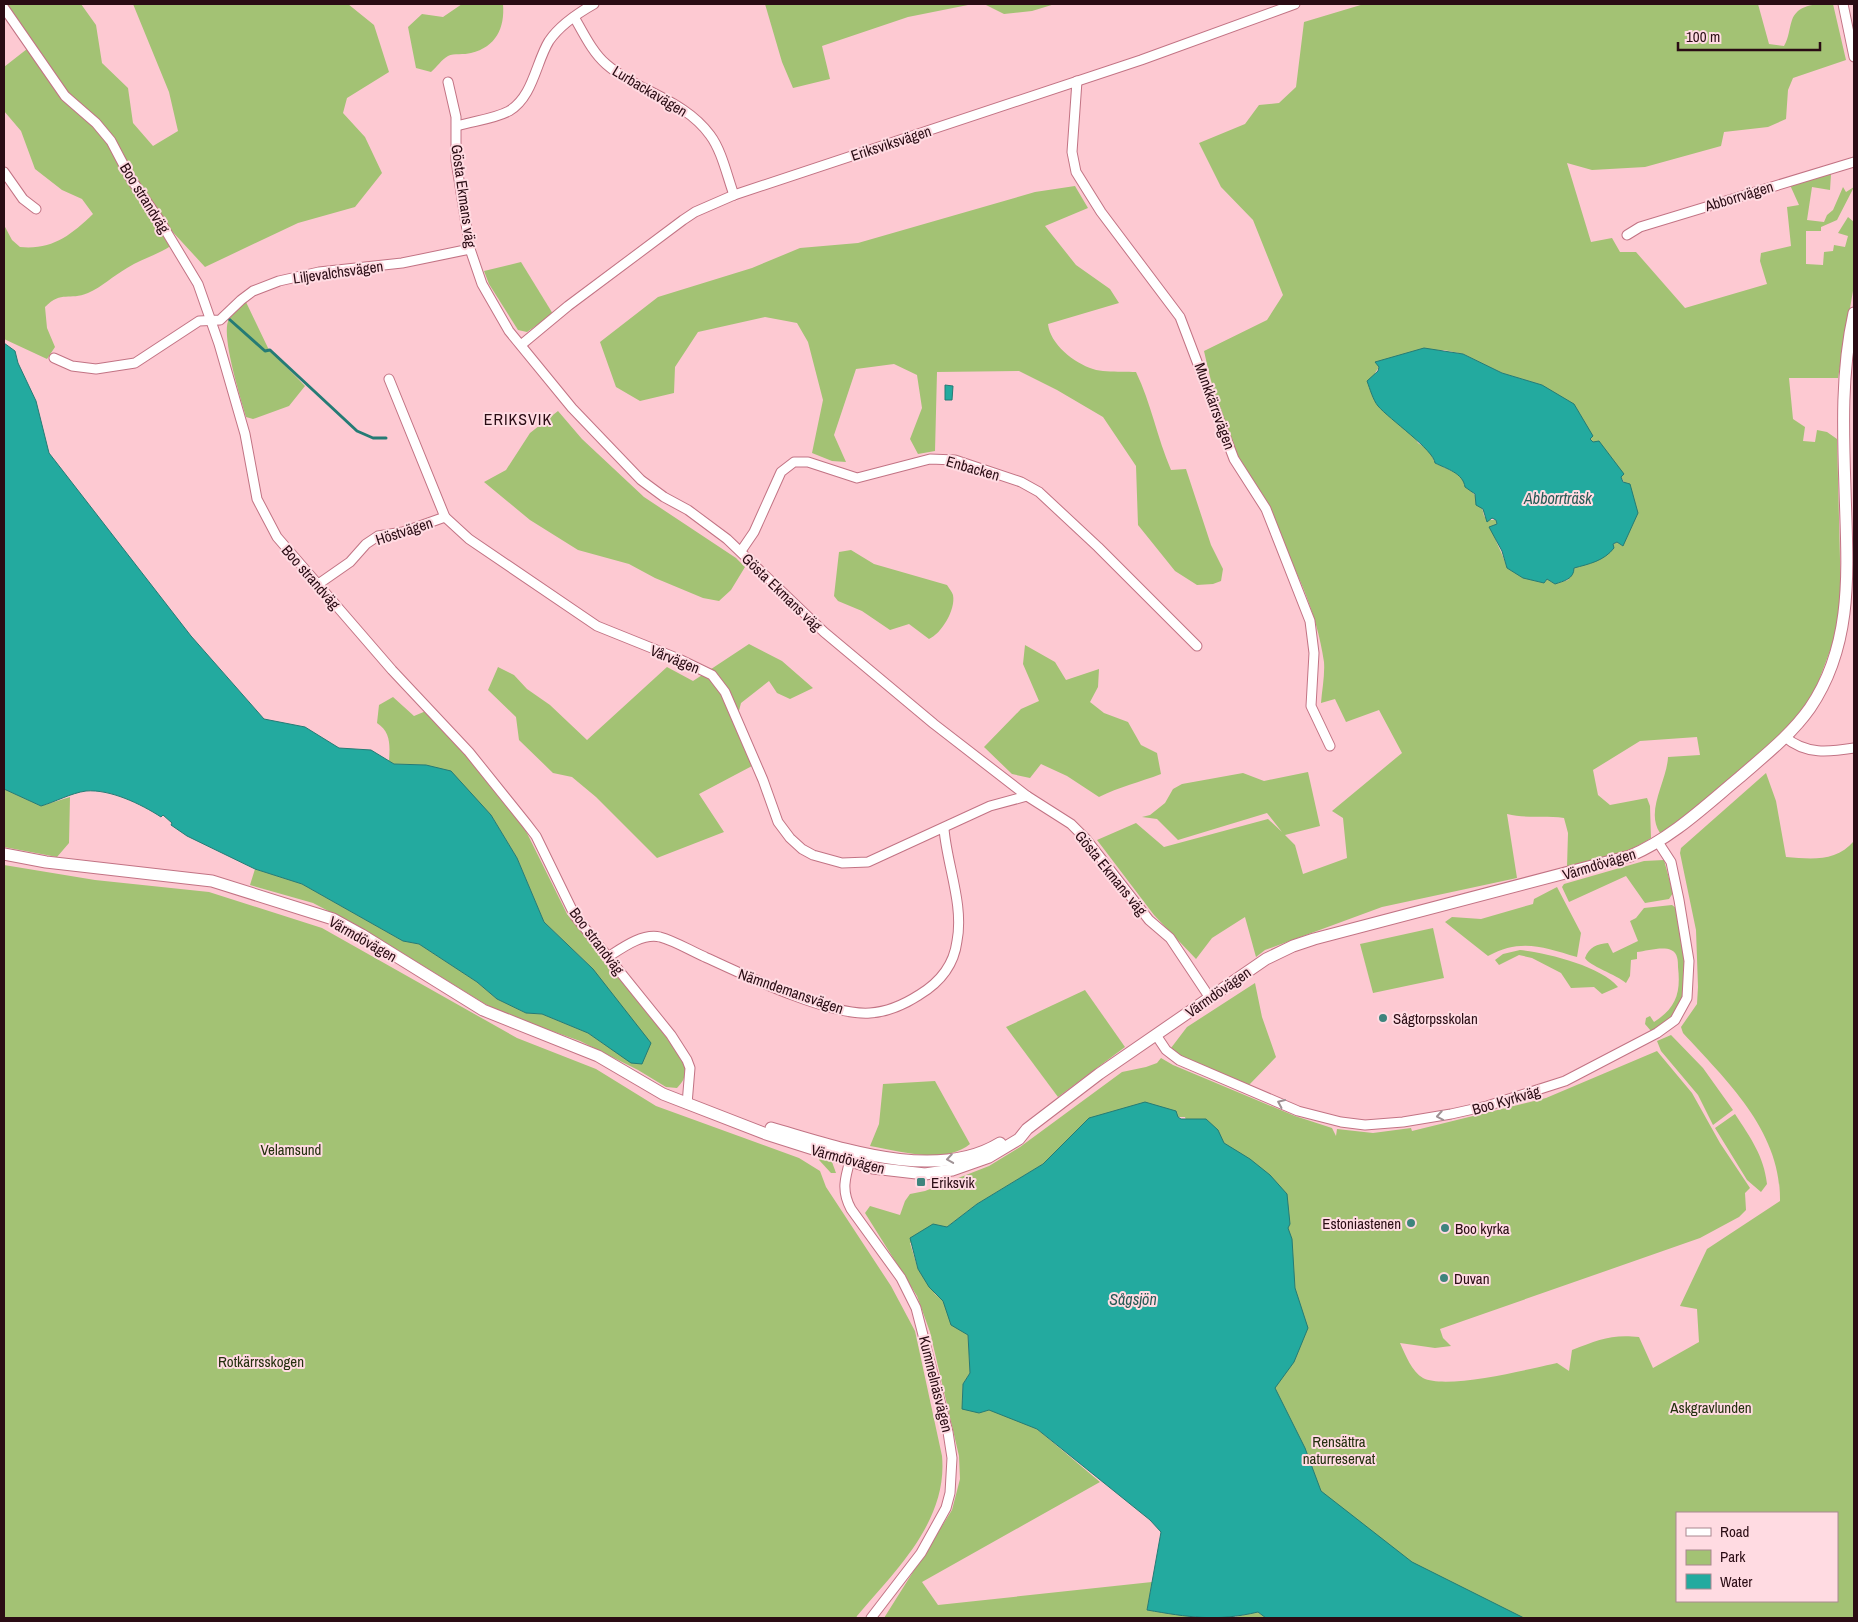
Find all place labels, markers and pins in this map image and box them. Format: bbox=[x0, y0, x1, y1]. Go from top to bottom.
place label: Sågtorpsskolan bbox=[1393, 1008, 1478, 1029]
marker: Sågtorpsskolan bbox=[1377, 1012, 1389, 1024]
place label: Eriksvik bbox=[931, 1172, 976, 1193]
marker: Eriksvik bbox=[915, 1176, 927, 1188]
place label: Estoniastenen bbox=[1322, 1213, 1401, 1234]
marker: Estoniastenen bbox=[1405, 1217, 1417, 1229]
place label: Boo kyrka bbox=[1455, 1218, 1510, 1239]
marker: Boo kyrka bbox=[1439, 1222, 1451, 1234]
place label: Duvan bbox=[1454, 1268, 1490, 1289]
marker: Duvan bbox=[1438, 1272, 1450, 1284]

